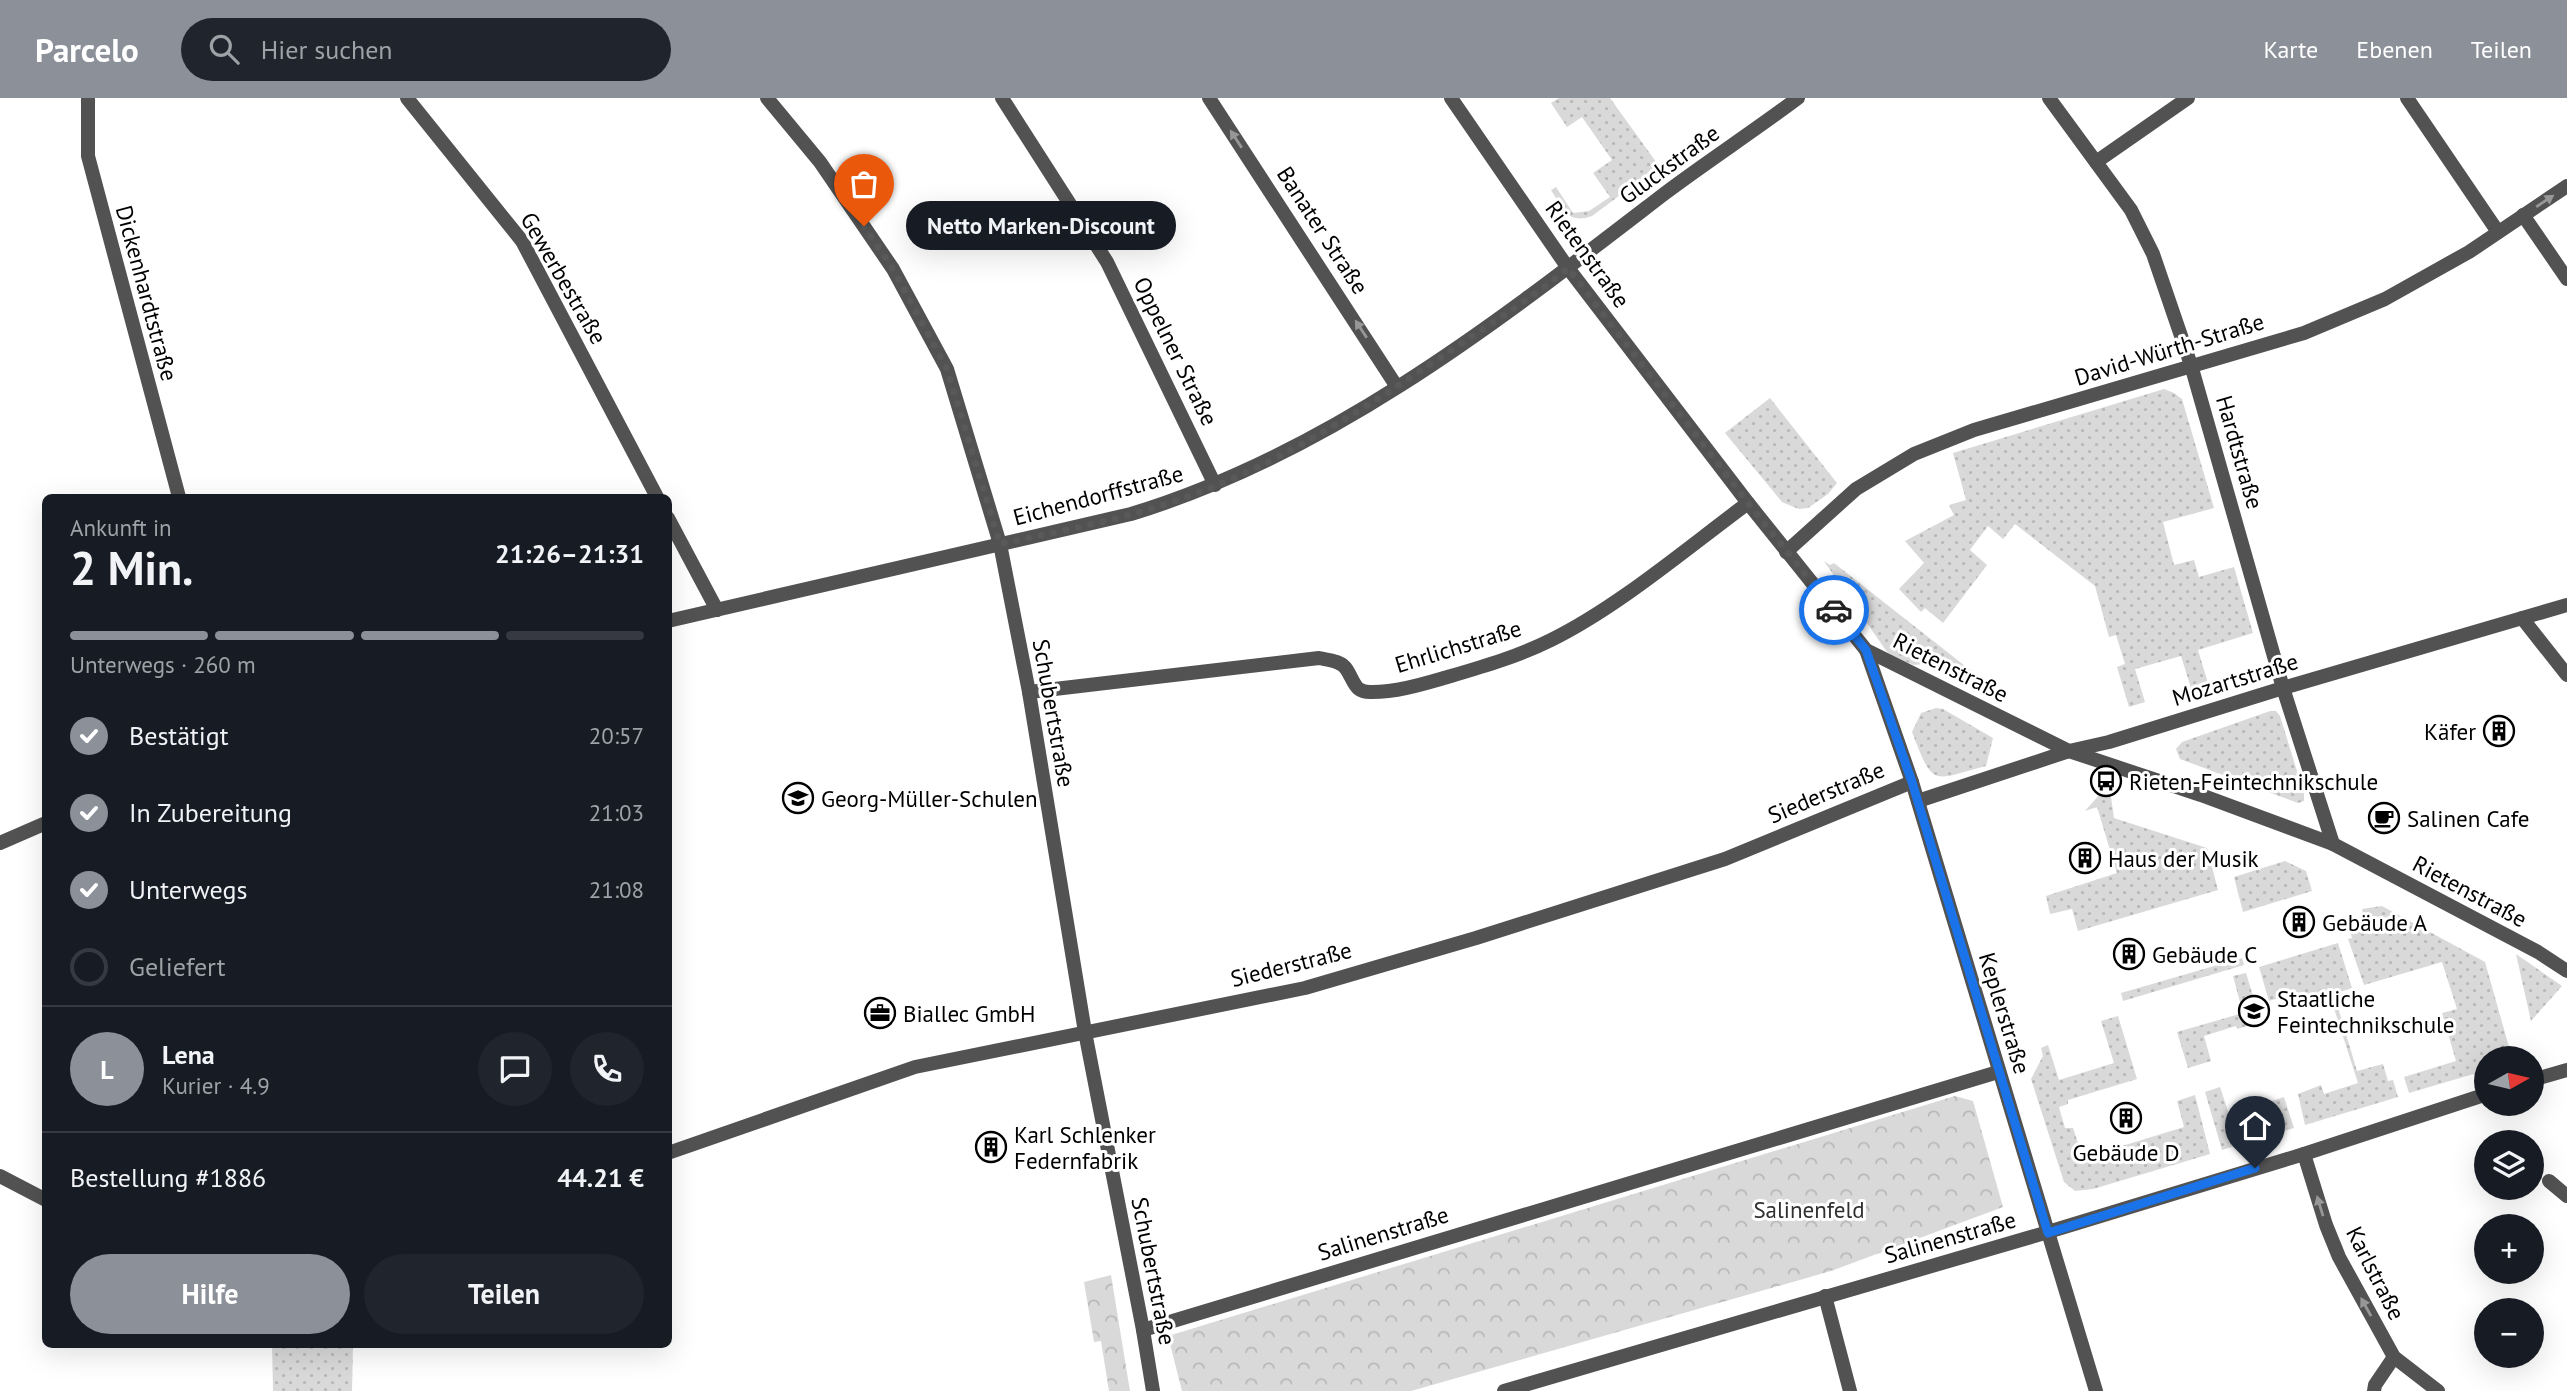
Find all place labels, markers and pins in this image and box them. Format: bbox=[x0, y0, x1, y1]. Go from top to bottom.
pin bbox=[834, 154, 894, 226]
callout: Netto Marken-Discount bbox=[906, 202, 1176, 250]
building icon: Käfer bbox=[2482, 714, 2516, 748]
place label: Käfer bbox=[2424, 717, 2476, 746]
bus stop icon: Rieten-Feintechnikschule bbox=[2089, 764, 2123, 798]
place label: Rieten-Feintechnikschule bbox=[2129, 767, 2378, 796]
school or university icon: Georg-Müller-Schulen bbox=[781, 781, 815, 815]
place label: Georg-Müller-Schulen bbox=[821, 784, 1038, 813]
cafe icon: Salinen Cafe bbox=[2367, 801, 2401, 835]
place label: Salinen Cafe bbox=[2407, 804, 2529, 833]
building icon: Haus der Musik bbox=[2068, 841, 2102, 875]
place label: Haus der Musik bbox=[2108, 844, 2259, 873]
building icon: Gebäude A bbox=[2282, 905, 2316, 939]
place label: Gebäude A bbox=[2322, 908, 2427, 937]
building icon: Gebäude C bbox=[2112, 937, 2146, 971]
place label: Gebäude C bbox=[2152, 940, 2257, 969]
place label: Staatliche Feintechnikschule bbox=[2277, 984, 2454, 1039]
school or university icon: Staatliche Feintechnikschule bbox=[2237, 994, 2271, 1028]
office icon: Biallec GmbH bbox=[863, 996, 897, 1030]
place label: Biallec GmbH bbox=[903, 999, 1035, 1028]
pin bbox=[2225, 1096, 2285, 1168]
building icon: Gebäude D bbox=[2109, 1101, 2143, 1135]
place label: Karl Schlenker Federnfabrik bbox=[1014, 1120, 1156, 1175]
building icon: Karl Schlenker Federnfabrik bbox=[974, 1130, 1008, 1164]
place label: Gebäude D bbox=[2072, 1138, 2180, 1167]

